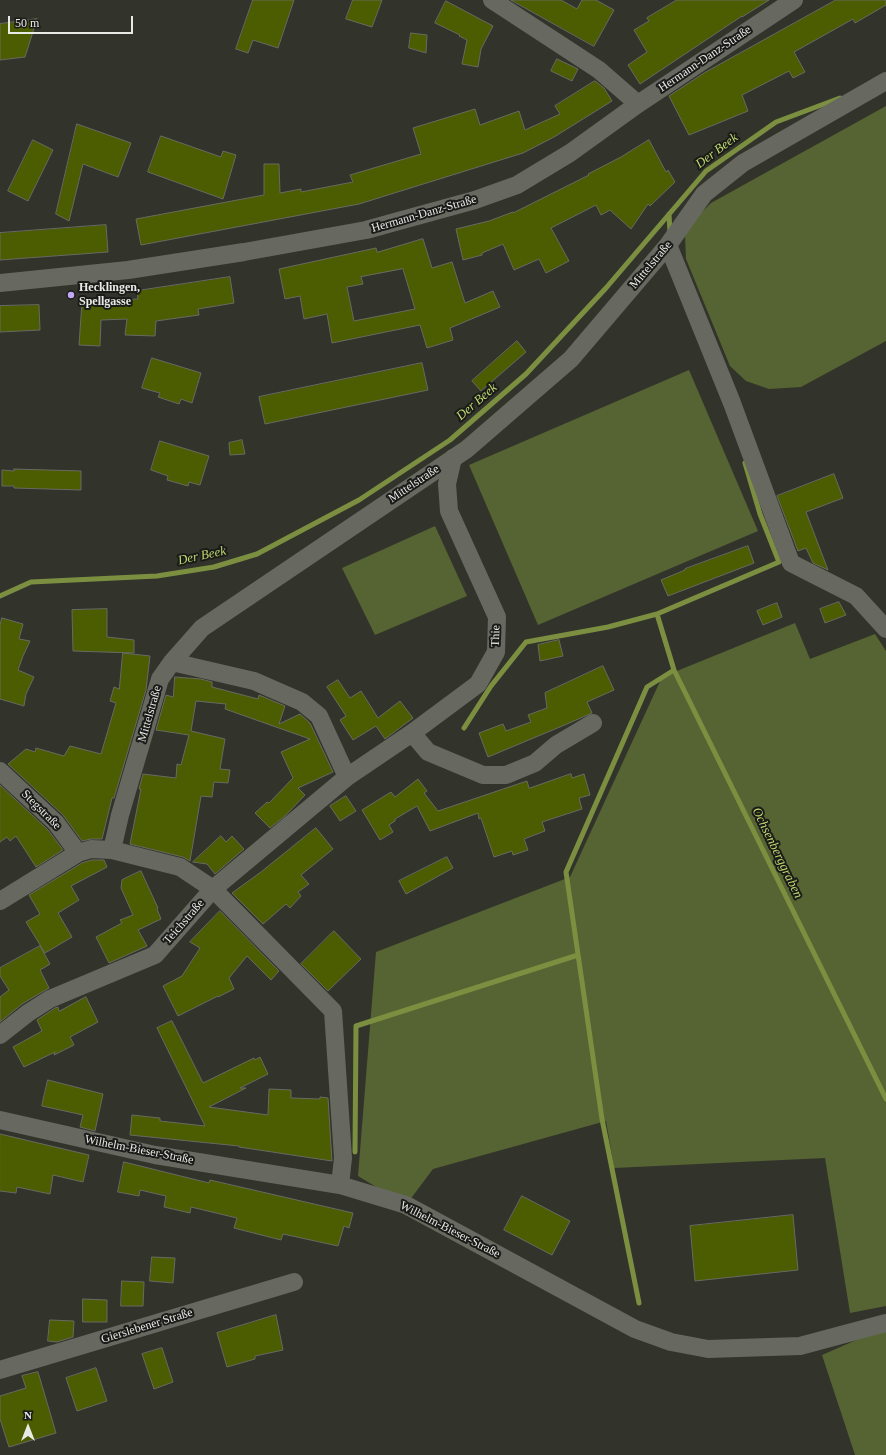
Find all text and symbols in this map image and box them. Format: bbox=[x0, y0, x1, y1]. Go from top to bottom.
scale bar bbox=[10, 8, 135, 34]
text: 50 m bbox=[15, 16, 39, 30]
street label: Hermann-Danz-Straße bbox=[656, 23, 754, 95]
water label: Der Beek bbox=[693, 130, 741, 172]
street label: Hermann-Danz-Straße bbox=[370, 192, 478, 236]
street label: Mittelstraße bbox=[627, 238, 675, 292]
place label: Hecklingen, Spellgasse bbox=[79, 281, 140, 309]
marker: Hecklingen, Spellgasse bbox=[66, 290, 76, 300]
water label: Der Beek bbox=[453, 380, 501, 424]
street label: Mittelstraße bbox=[386, 462, 442, 506]
water label: Der Beek bbox=[177, 543, 227, 569]
street label: Thie bbox=[488, 625, 504, 647]
street label: Mittelstraße bbox=[135, 684, 165, 744]
street label: Stegstraße bbox=[18, 787, 64, 833]
water label: Ochsenberggraben bbox=[748, 805, 806, 901]
street label: Teichstraße bbox=[160, 896, 208, 948]
street label: Wilhelm-Bieser-Straße bbox=[83, 1132, 195, 1168]
street label: Wilhelm-Bieser-Straße bbox=[397, 1198, 503, 1262]
street label: Gierslebener Straße bbox=[99, 1305, 195, 1347]
north arrow bbox=[8, 1407, 48, 1447]
text: N bbox=[24, 1409, 32, 1421]

